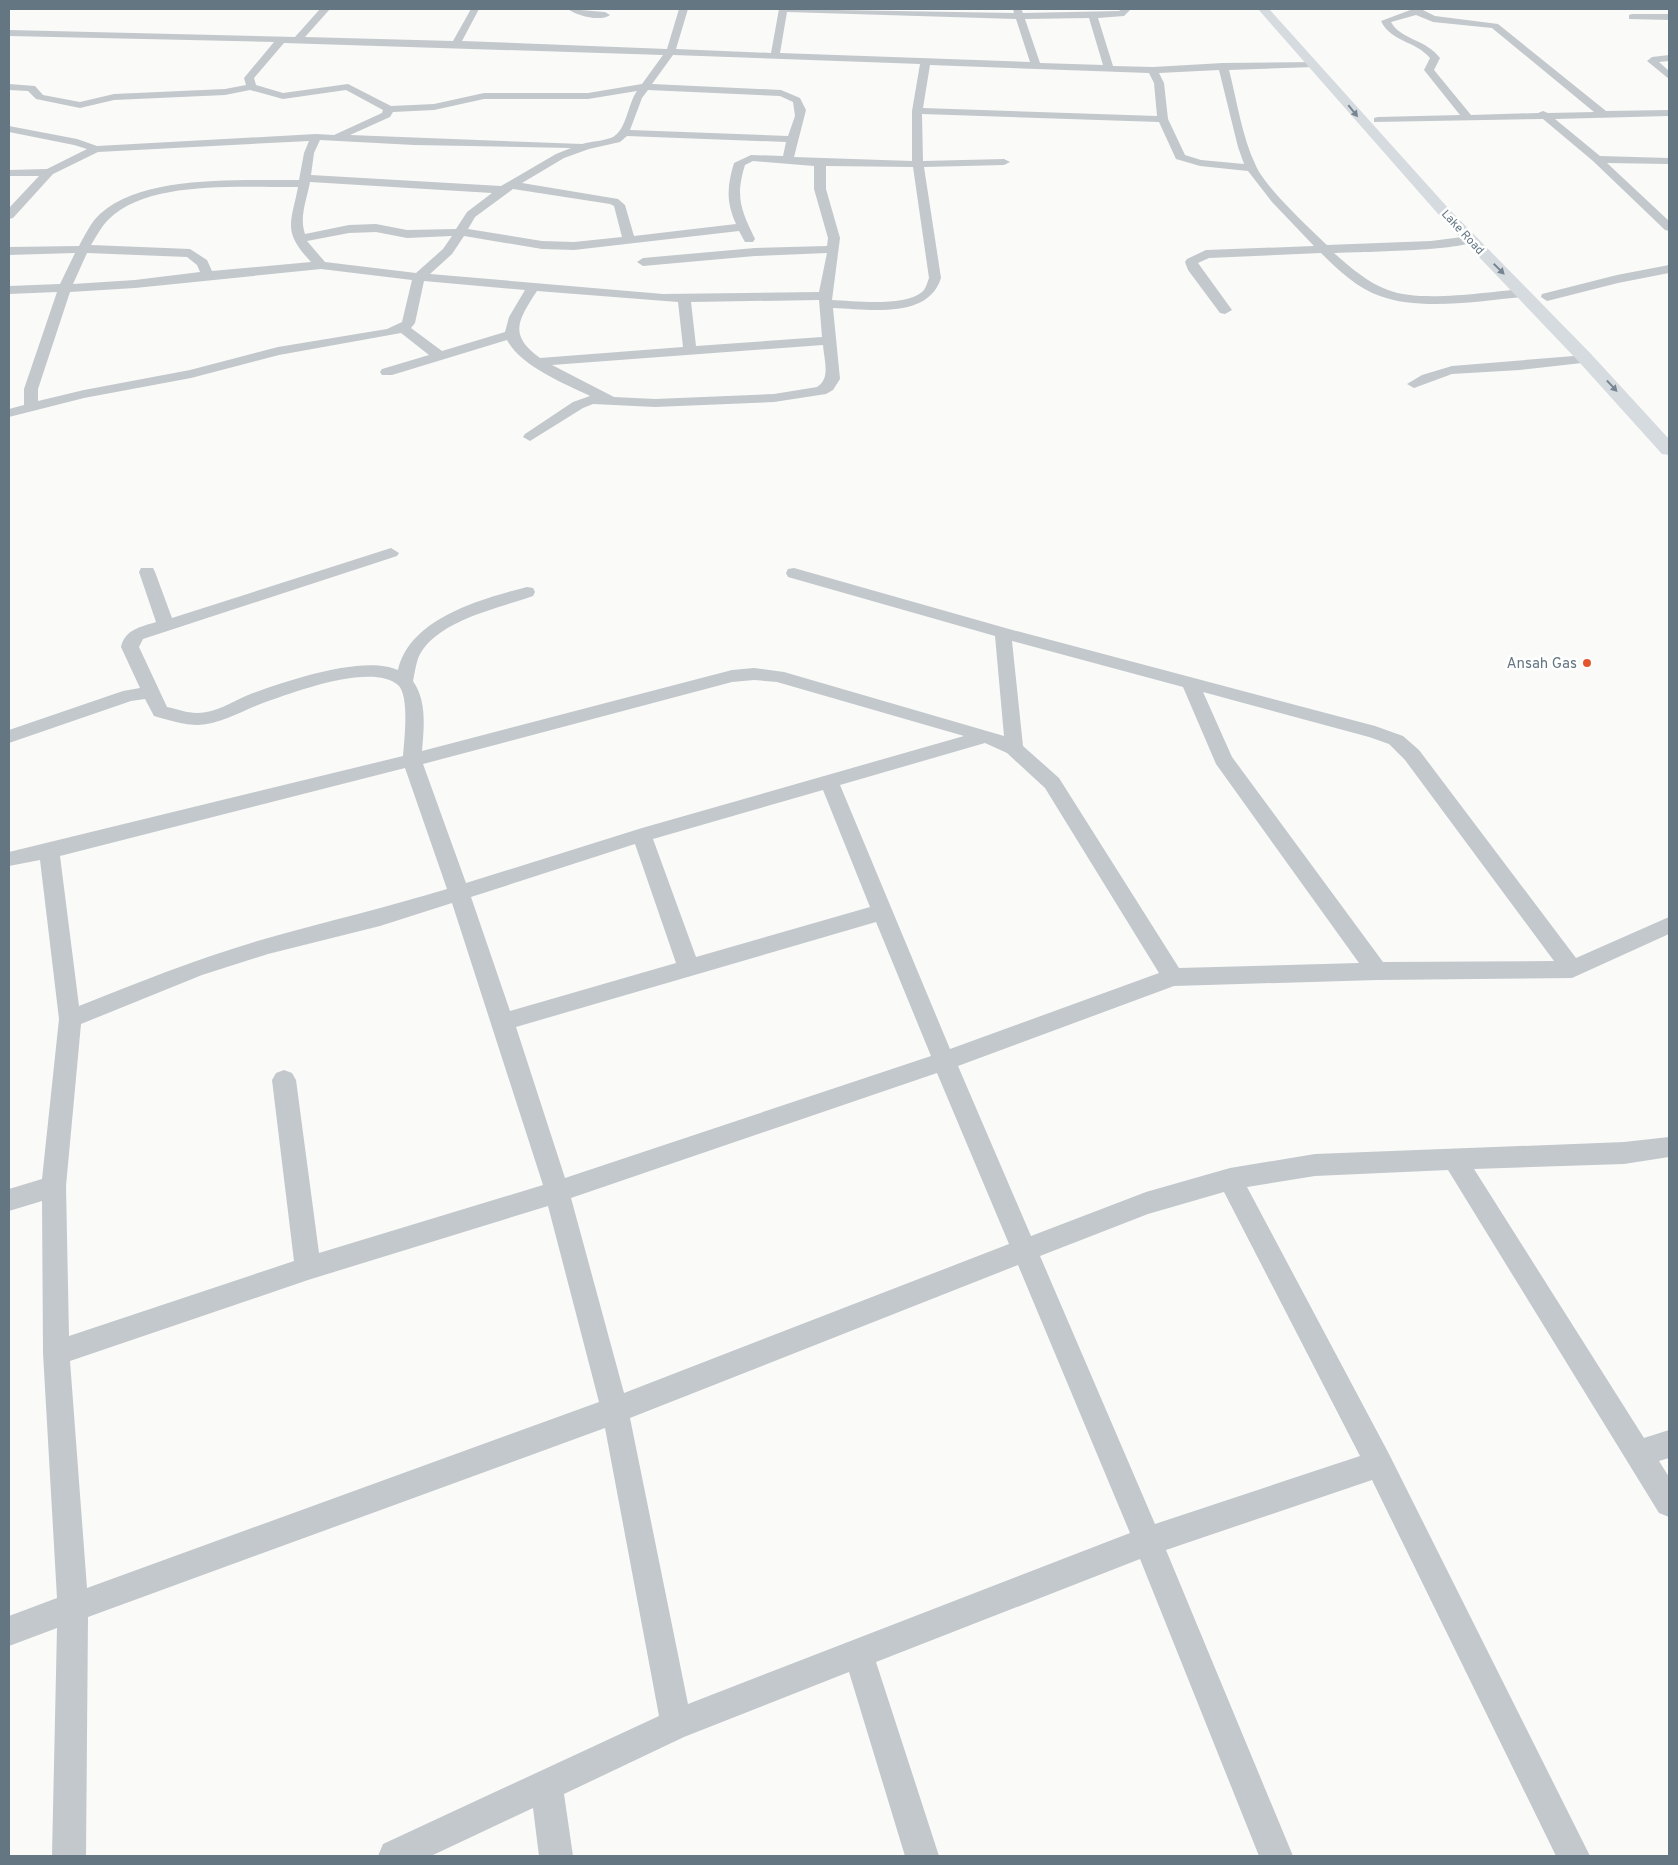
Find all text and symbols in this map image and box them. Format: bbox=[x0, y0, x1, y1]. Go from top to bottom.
one-way arrow bbox=[1348, 105, 1359, 118]
street label: Lake Road bbox=[1437, 207, 1487, 259]
one-way arrow bbox=[1493, 263, 1505, 275]
one-way arrow bbox=[1606, 379, 1618, 391]
place label: Ansah Gas bbox=[1506, 655, 1577, 674]
marker: Ansah Gas bbox=[1581, 657, 1593, 669]

